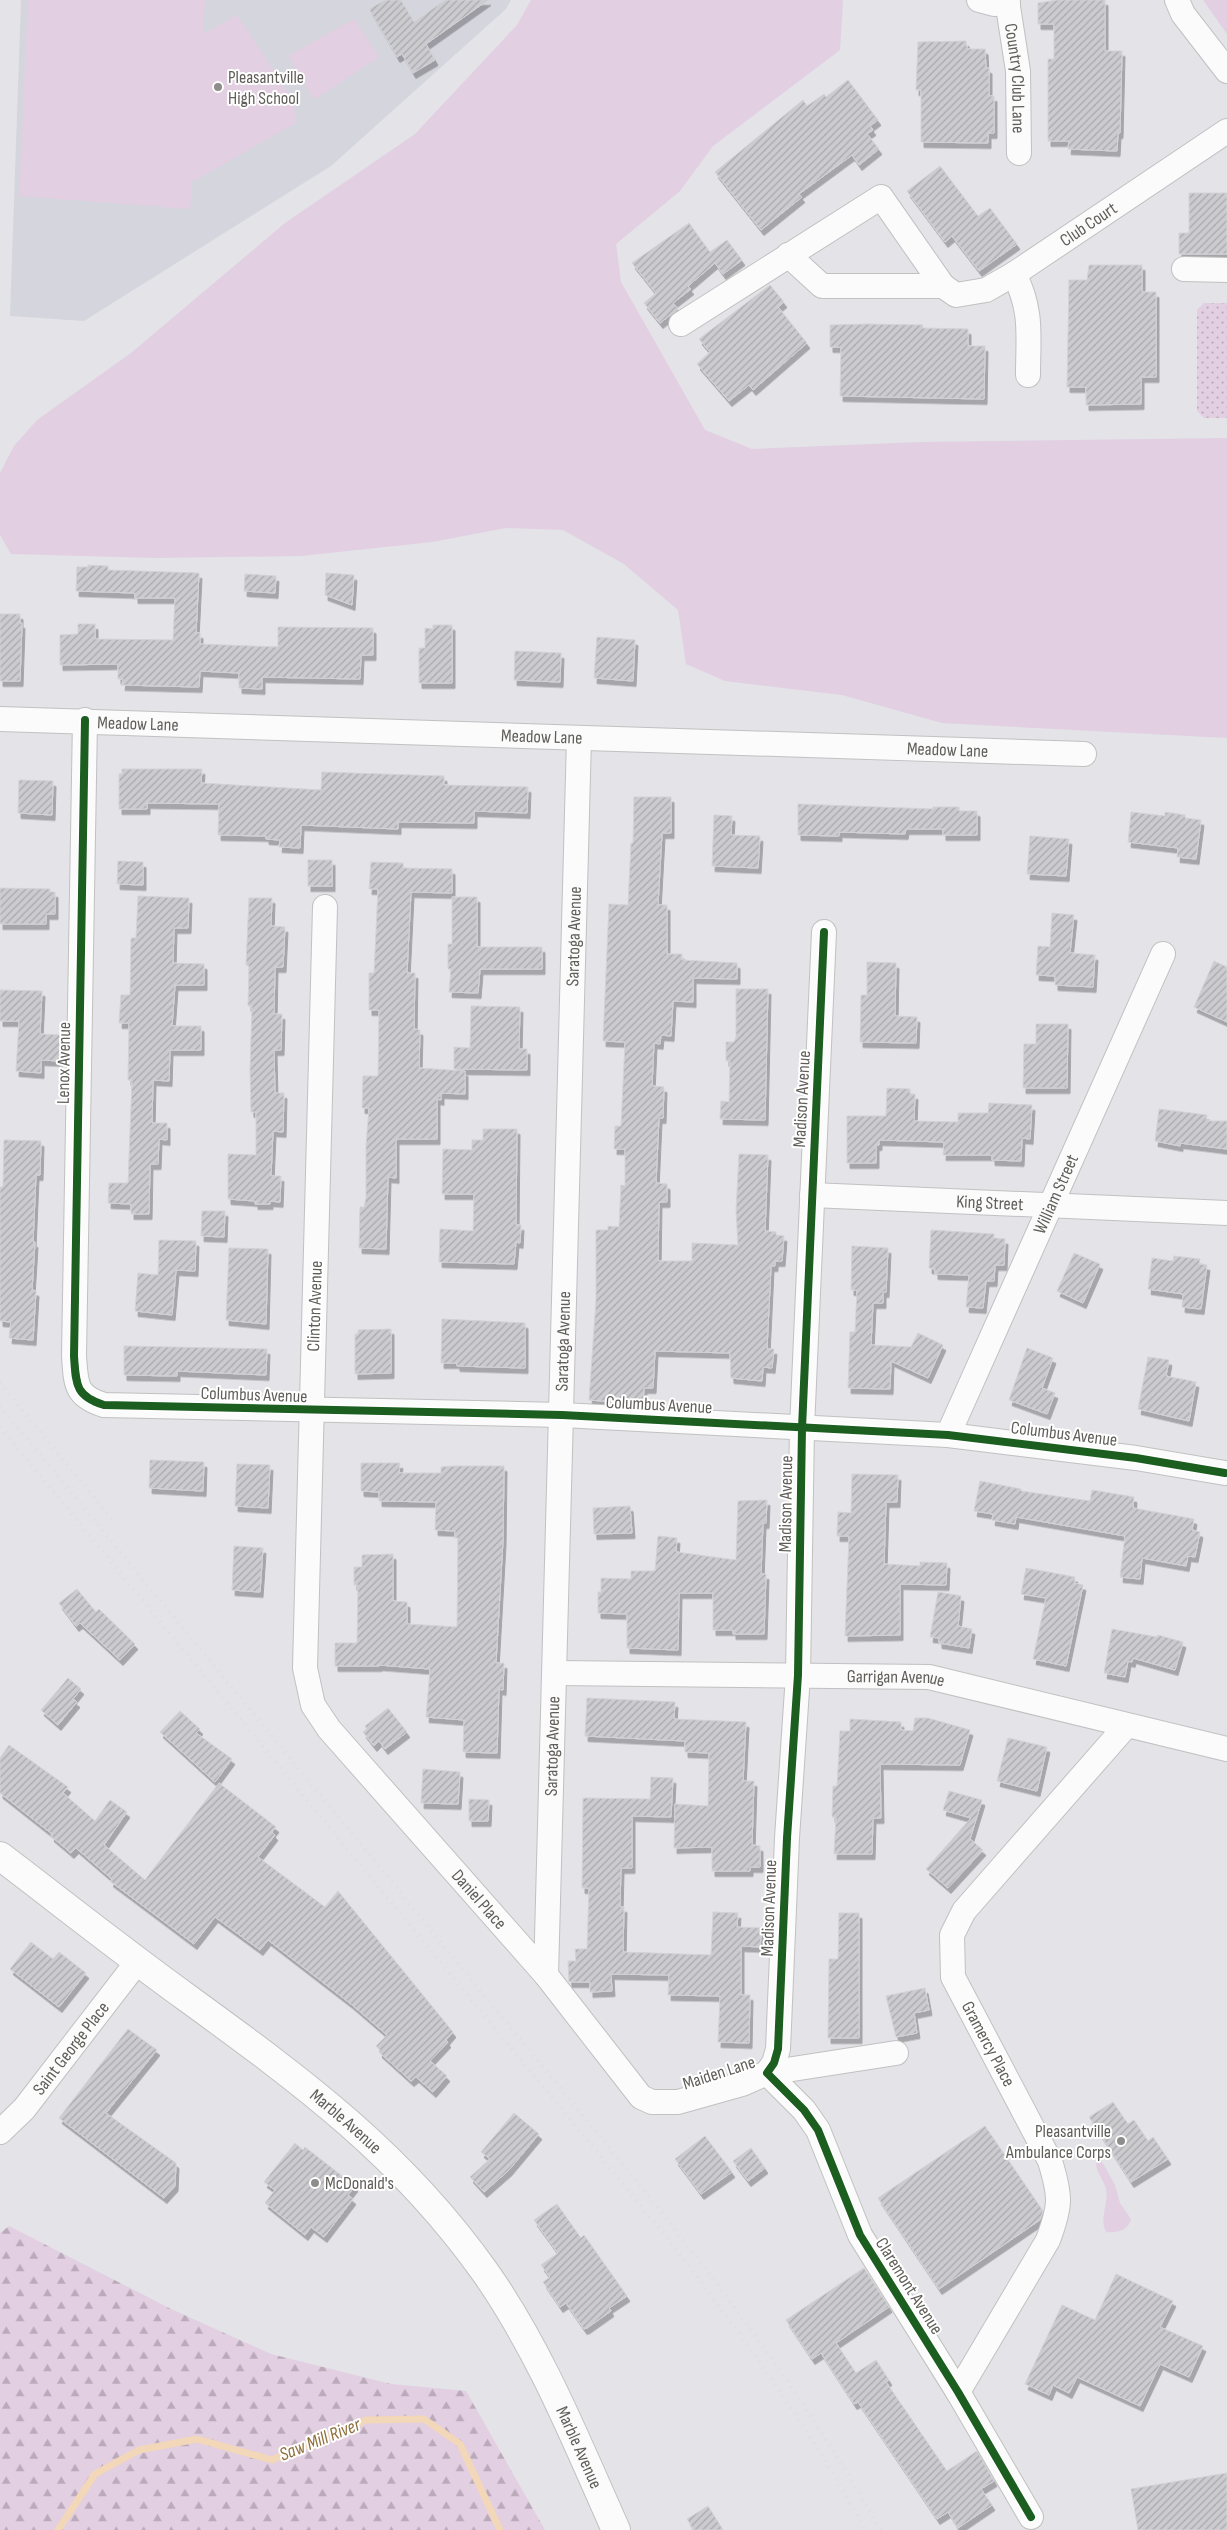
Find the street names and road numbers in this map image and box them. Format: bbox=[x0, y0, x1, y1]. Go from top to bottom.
street label: Country Club Lane bbox=[1000, 22, 1029, 134]
street label: Club Court bbox=[1056, 197, 1121, 251]
street label: Meadow Lane bbox=[97, 712, 179, 735]
street label: Meadow Lane bbox=[501, 725, 583, 748]
street label: Meadow Lane bbox=[907, 738, 989, 761]
street label: Saratoga Avenue bbox=[562, 886, 586, 987]
street label: Lenox Avenue bbox=[53, 1022, 75, 1104]
street label: Madison Avenue bbox=[789, 1050, 815, 1148]
street label: William Street bbox=[1029, 1150, 1083, 1237]
street label: King Street bbox=[956, 1191, 1024, 1215]
street label: Clinton Avenue bbox=[303, 1260, 327, 1352]
street label: Saratoga Avenue bbox=[551, 1291, 575, 1392]
street label: Columbus Avenue bbox=[200, 1383, 308, 1407]
street label: Columbus Avenue bbox=[605, 1392, 713, 1418]
street label: Columbus Avenue bbox=[1010, 1417, 1118, 1451]
street label: Madison Avenue bbox=[775, 1455, 797, 1553]
street label: Garrigan Avenue bbox=[847, 1666, 947, 1691]
street label: Saratoga Avenue bbox=[540, 1696, 564, 1796]
street label: Madison Avenue bbox=[757, 1859, 781, 1957]
street label: Daniel Place bbox=[447, 1865, 511, 1933]
street label: Saint George Place bbox=[28, 1997, 113, 2099]
street label: Gramercy Place bbox=[957, 1998, 1019, 2090]
street label: Maiden Lane bbox=[680, 2051, 758, 2095]
street label: Marble Avenue bbox=[306, 2084, 386, 2158]
street label: Claremont Avenue bbox=[871, 2234, 947, 2338]
street label: Marble Avenue bbox=[552, 2403, 607, 2492]

